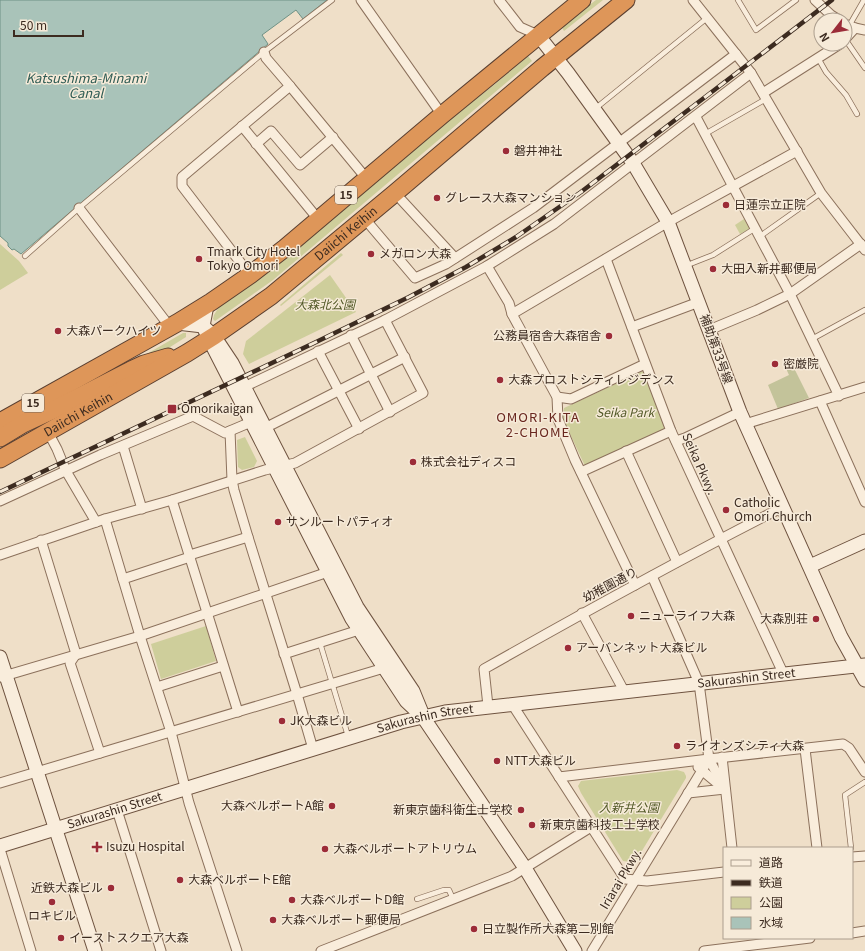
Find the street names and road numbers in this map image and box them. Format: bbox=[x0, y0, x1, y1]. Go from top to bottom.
road number: 15 bbox=[335, 186, 357, 204]
street label: Daiichi Keihin bbox=[310, 202, 380, 264]
street label: 補助第33号線 bbox=[697, 311, 738, 386]
street label: Daiichi Keihin bbox=[40, 387, 115, 440]
road number: 15 bbox=[22, 394, 44, 412]
street label: Seika Pkwy. bbox=[679, 430, 722, 497]
street label: 幼稚園通り bbox=[579, 562, 640, 605]
street label: Sakurashin Street bbox=[696, 663, 796, 691]
street label: Sakurashin Street bbox=[374, 699, 474, 736]
street label: Sakurashin Street bbox=[65, 786, 164, 832]
street label: Iriarai Pkwy. bbox=[595, 845, 645, 912]

